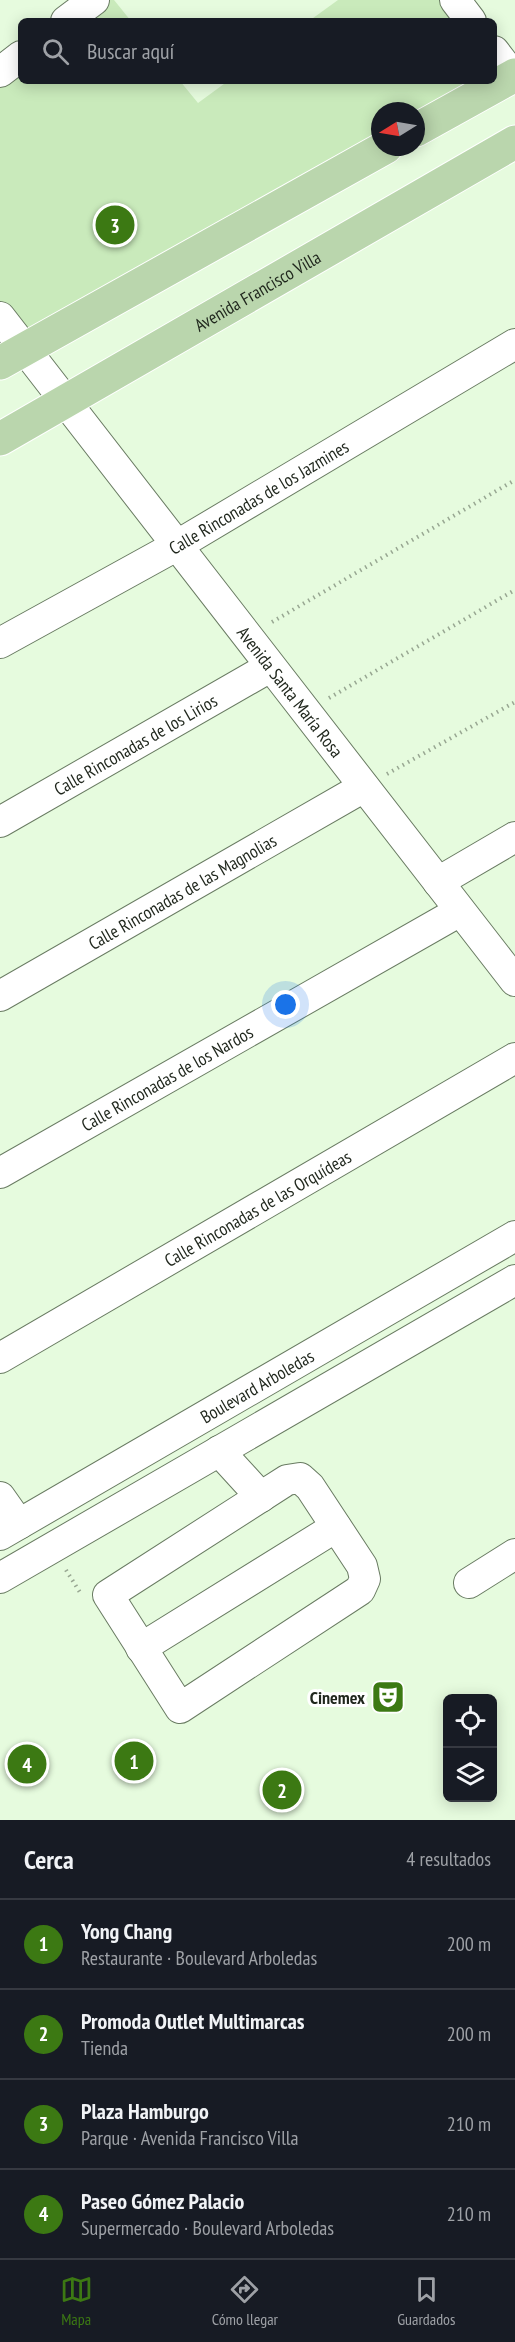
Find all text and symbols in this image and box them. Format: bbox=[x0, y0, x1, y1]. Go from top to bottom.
search box bbox=[18, 18, 497, 84]
icon: search bbox=[39, 35, 72, 68]
text: Buscar aquí bbox=[87, 37, 174, 65]
north arrow bbox=[371, 102, 425, 156]
pin: 3 bbox=[96, 202, 134, 248]
street label: Avenida Francisco Villa bbox=[190, 245, 325, 336]
street label: Calle Rinconadas de los Jazmines bbox=[165, 434, 353, 559]
street label: Avenida Santa María Rosa bbox=[233, 622, 348, 762]
street label: Calle Rinconadas de los Lirios bbox=[50, 688, 221, 800]
street label: Calle Rinconadas de las Magnolias bbox=[84, 828, 280, 954]
your location bbox=[271, 990, 300, 1019]
street label: Calle Rinconadas de los Nardos bbox=[77, 1020, 257, 1136]
street label: Calle Rinconadas de las Orquídeas bbox=[160, 1145, 355, 1271]
street label: Boulevard Arboledas bbox=[196, 1344, 318, 1428]
theatre icon: Cinemex bbox=[370, 1679, 406, 1715]
place label: Cinemex bbox=[310, 1686, 365, 1709]
map controls bbox=[443, 1694, 497, 1802]
button: locate bbox=[443, 1694, 497, 1748]
pin: 1 bbox=[114, 1738, 154, 1784]
pin: 4 bbox=[8, 1742, 46, 1786]
button: layers bbox=[443, 1748, 497, 1802]
pin: 2 bbox=[262, 1768, 302, 1812]
text: Cerca bbox=[24, 1843, 74, 1876]
text: 4 resultados bbox=[406, 1846, 491, 1872]
text: Yong Chang bbox=[81, 1917, 172, 1945]
text: 1 bbox=[39, 1931, 48, 1957]
text: 200 m bbox=[447, 1931, 491, 1957]
text: Restaurante · Boulevard Arboledas bbox=[81, 1945, 317, 1971]
text: Promoda Outlet Multimarcas bbox=[81, 2007, 305, 2035]
text: 2 bbox=[39, 2021, 48, 2047]
text: 200 m bbox=[447, 2021, 491, 2047]
text: Tienda bbox=[81, 2035, 128, 2061]
text: Plaza Hamburgo bbox=[81, 2097, 209, 2125]
text: 3 bbox=[39, 2111, 48, 2137]
text: 210 m bbox=[447, 2111, 491, 2137]
text: Parque · Avenida Francisco Villa bbox=[81, 2125, 298, 2151]
text: Paseo Gómez Palacio bbox=[81, 2187, 244, 2215]
text: 4 bbox=[39, 2201, 48, 2227]
text: 210 m bbox=[447, 2201, 491, 2227]
text: Supermercado · Boulevard Arboledas bbox=[81, 2215, 334, 2241]
tab: Mapa bbox=[60, 2273, 93, 2329]
tab: Cómo llegar bbox=[212, 2273, 278, 2329]
tab: Guardados bbox=[397, 2273, 455, 2329]

